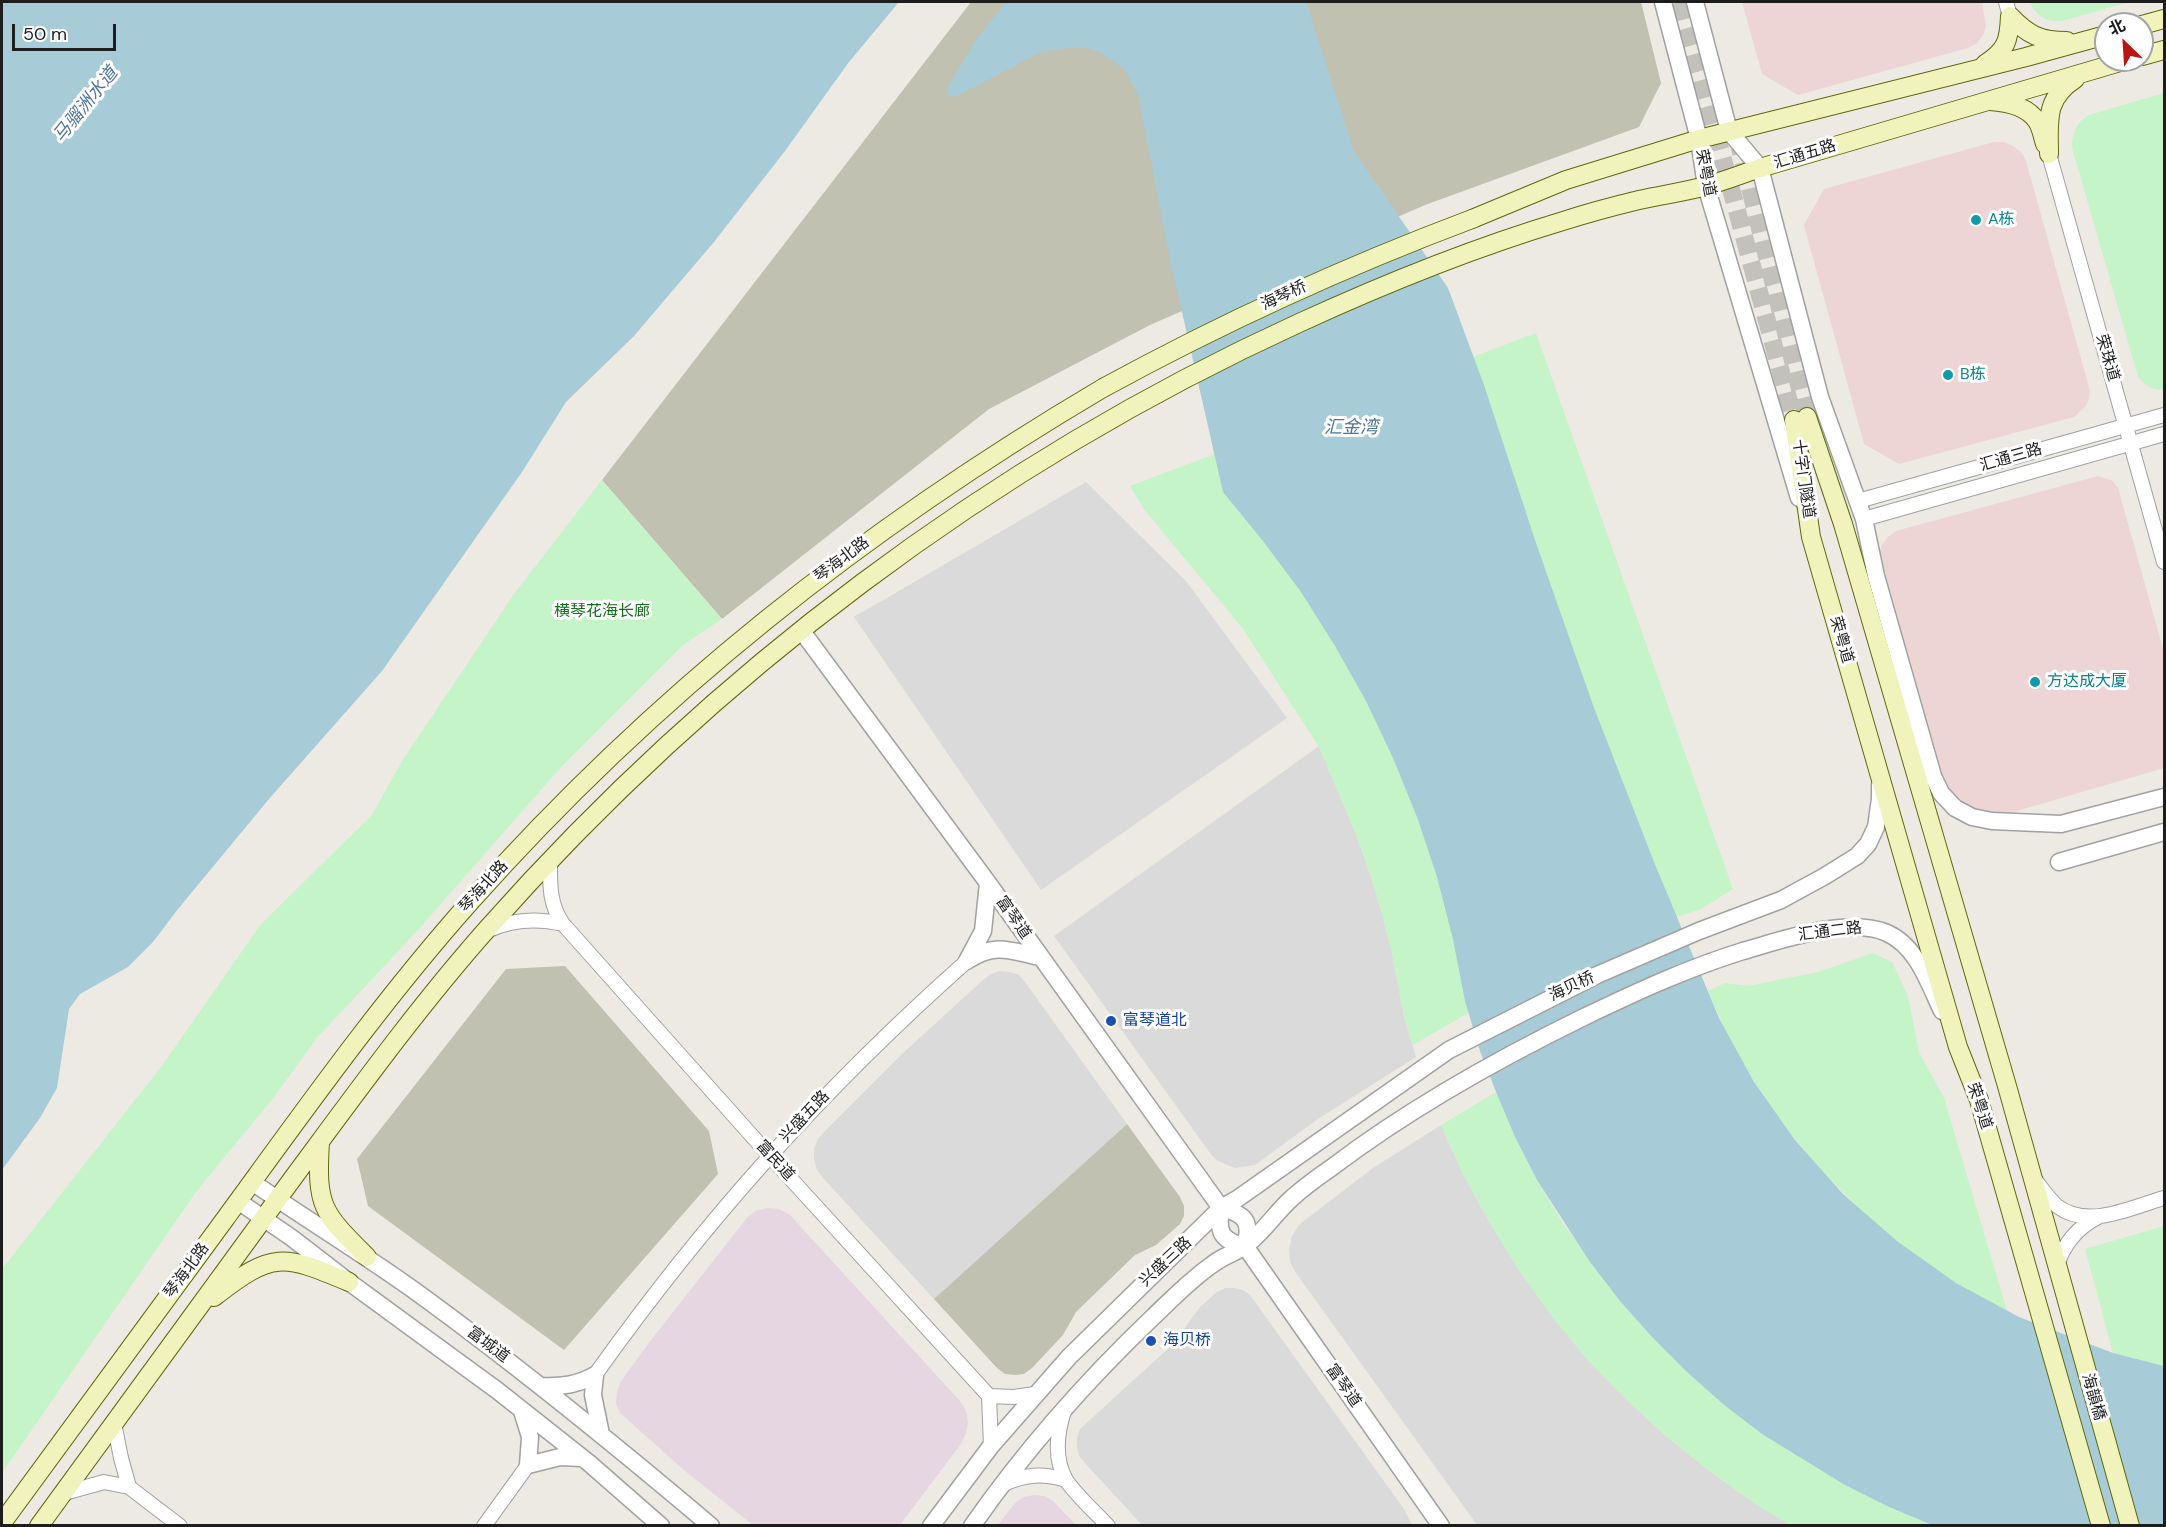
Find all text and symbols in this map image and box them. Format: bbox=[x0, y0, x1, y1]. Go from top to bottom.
scale bar bbox=[15, 12, 118, 50]
north arrow bbox=[2094, 12, 2154, 72]
text: 北 bbox=[2105, 14, 2129, 40]
text: 50 m bbox=[23, 22, 67, 46]
water label: 马骝洲水道 bbox=[49, 63, 123, 147]
street label: 汇通五路 bbox=[1772, 136, 1838, 174]
street label: 荣粤道 bbox=[1691, 148, 1719, 198]
place label: A栋 bbox=[1988, 210, 2015, 230]
marker: A栋 bbox=[1969, 213, 1983, 227]
street label: 海琴桥 bbox=[1258, 277, 1310, 315]
street label: 荣珠道 bbox=[2091, 332, 2123, 384]
place label: B栋 bbox=[1960, 365, 1986, 385]
marker: B栋 bbox=[1941, 368, 1955, 382]
water label: 汇金湾 bbox=[1324, 417, 1378, 439]
street label: 十字门隧道 bbox=[1788, 438, 1818, 520]
street label: 汇通三路 bbox=[1978, 440, 2044, 476]
street label: 琴海北路 bbox=[811, 533, 873, 587]
park label: 横琴花海长廊 bbox=[554, 602, 650, 622]
street label: 荣粤道 bbox=[1825, 614, 1857, 666]
place label: 方达成大厦 bbox=[2047, 672, 2127, 692]
marker: 方达成大厦 bbox=[2028, 675, 2042, 689]
street label: 琴海北路 bbox=[455, 857, 513, 917]
street label: 富琴道 bbox=[991, 893, 1035, 943]
street label: 汇通二路 bbox=[1797, 919, 1863, 945]
street label: 海贝桥 bbox=[1546, 968, 1598, 1006]
place label: 富琴道北 bbox=[1123, 1011, 1187, 1031]
marker: 富琴道北 bbox=[1104, 1014, 1118, 1028]
street label: 荣粤道 bbox=[1962, 1080, 1996, 1132]
street label: 兴盛五路 bbox=[776, 1087, 834, 1147]
street label: 富民道 bbox=[752, 1137, 798, 1185]
street label: 兴盛三路 bbox=[1136, 1233, 1196, 1291]
street label: 琴海北路 bbox=[160, 1239, 214, 1303]
street label: 富城道 bbox=[463, 1323, 513, 1367]
place label: 海贝桥 bbox=[1163, 1331, 1211, 1351]
marker: 海贝桥 bbox=[1144, 1334, 1158, 1348]
street label: 富琴道 bbox=[1321, 1361, 1365, 1411]
street label: 海韻橋 bbox=[2077, 1371, 2109, 1423]

